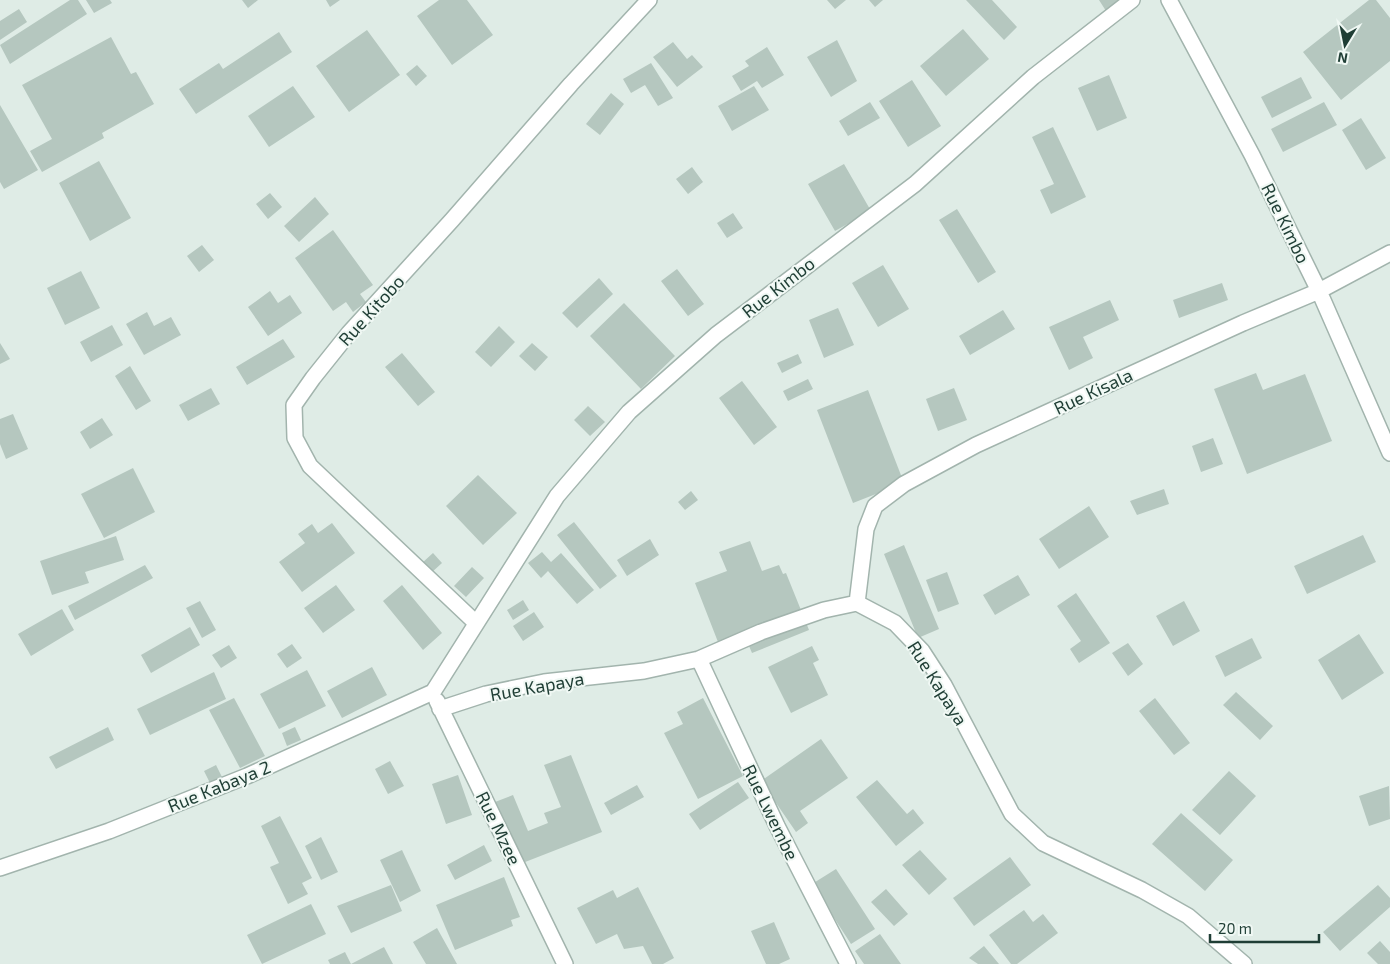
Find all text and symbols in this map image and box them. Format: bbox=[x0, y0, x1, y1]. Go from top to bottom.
north arrow bbox=[1320, 20, 1370, 70]
text: N bbox=[1336, 49, 1349, 68]
street label: Rue Kimbo bbox=[1257, 179, 1315, 267]
street label: Rue Kimbo bbox=[737, 252, 819, 322]
street label: Rue Kitobo bbox=[333, 270, 409, 350]
street label: Rue Kisala bbox=[1050, 363, 1136, 419]
street label: Rue Kapaya bbox=[903, 637, 973, 729]
street label: Rue Kapaya bbox=[488, 667, 586, 705]
street label: Rue Kabaya 2 bbox=[164, 755, 274, 817]
street label: Rue Lwembe bbox=[738, 761, 804, 863]
street label: Rue Mzee bbox=[472, 788, 526, 868]
scale bar bbox=[1210, 912, 1319, 944]
text: 20 m bbox=[1218, 919, 1252, 937]

